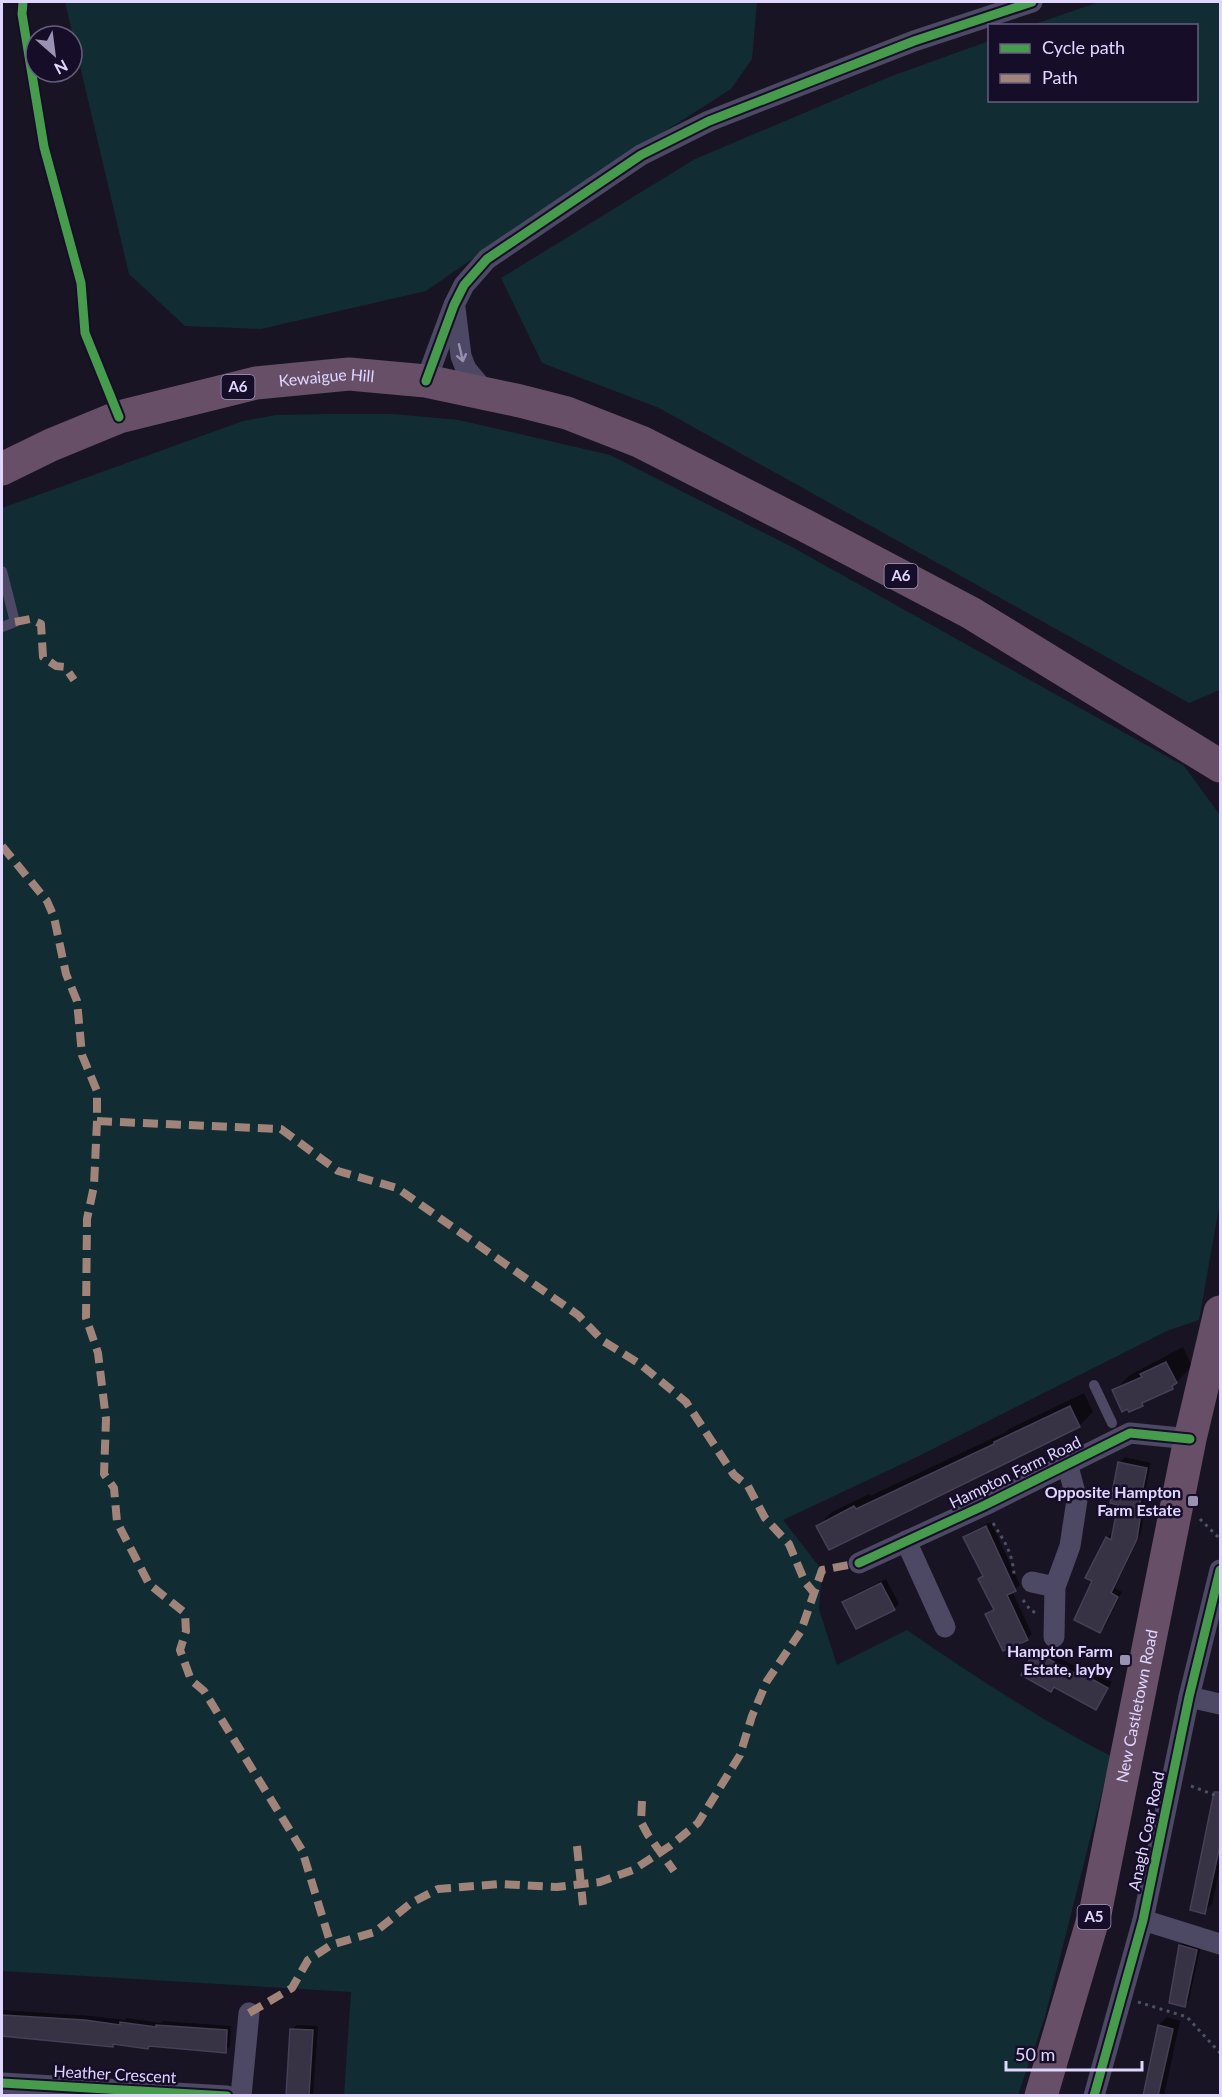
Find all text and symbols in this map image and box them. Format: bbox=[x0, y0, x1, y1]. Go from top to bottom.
north arrow bbox=[24, 24, 84, 84]
legend bbox=[988, 24, 1198, 102]
text: Cycle path bbox=[1042, 36, 1125, 58]
text: N bbox=[51, 56, 71, 79]
text: Path bbox=[1042, 66, 1078, 88]
one-way arrow bbox=[456, 344, 468, 363]
street label: Kewaigue Hill bbox=[278, 364, 375, 390]
road number: A6 bbox=[222, 375, 254, 399]
road number: A6 bbox=[884, 564, 918, 588]
street label: Hampton Farm Road bbox=[946, 1431, 1084, 1512]
place label: Opposite Hampton Farm Estate bbox=[1045, 1482, 1181, 1519]
marker: Opposite Hampton Farm Estate bbox=[1186, 1494, 1200, 1508]
street label: New Castletown Road bbox=[1112, 1627, 1161, 1784]
place label: Hampton Farm Estate, layby bbox=[1007, 1641, 1114, 1678]
marker: Hampton Farm Estate, layby bbox=[1118, 1653, 1132, 1667]
street label: Anagh Coar Road bbox=[1124, 1769, 1167, 1892]
road number: A5 bbox=[1078, 1905, 1110, 1929]
scale bar bbox=[1006, 2034, 1142, 2072]
text: 50 m bbox=[1015, 2043, 1055, 2065]
street label: Heather Crescent bbox=[53, 2061, 177, 2086]

